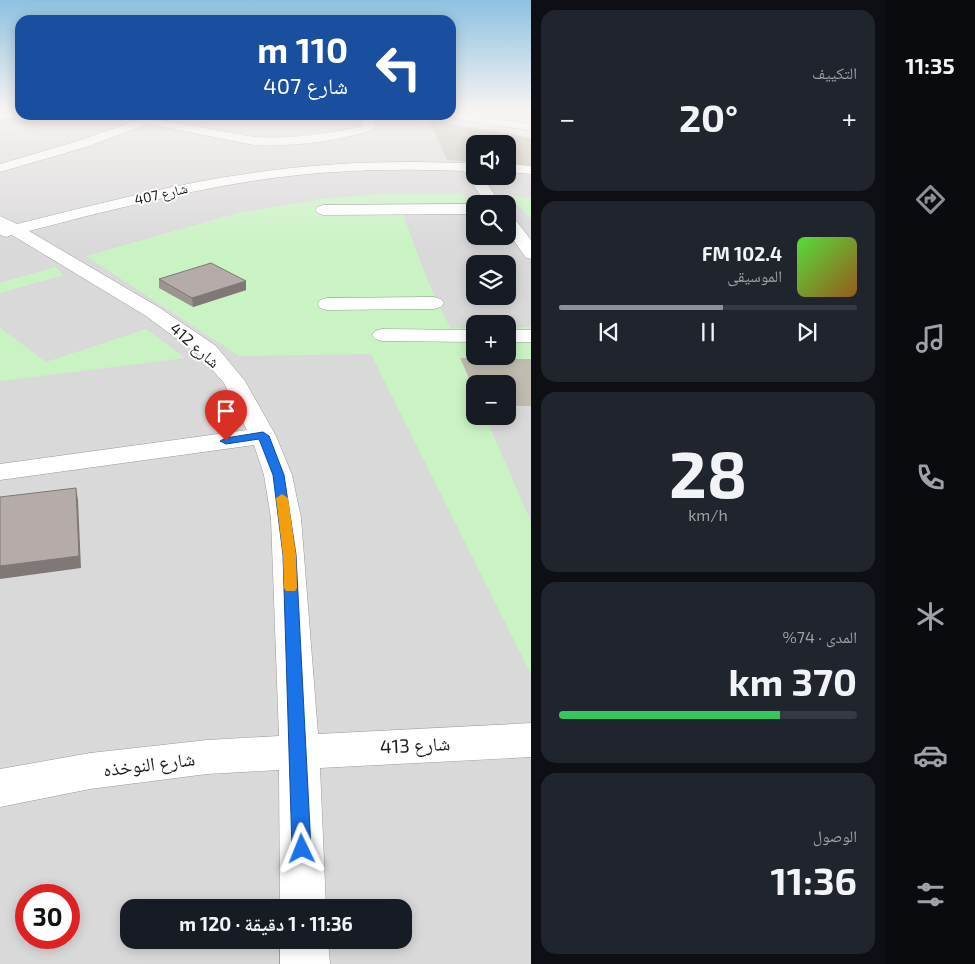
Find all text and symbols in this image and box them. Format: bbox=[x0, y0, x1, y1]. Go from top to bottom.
text: 110 m bbox=[257, 28, 348, 70]
icon: left bbox=[366, 35, 431, 100]
text: 11:35 bbox=[905, 52, 955, 78]
text: التكييف bbox=[812, 63, 857, 82]
text: شارع 407 bbox=[263, 72, 348, 98]
text: 20° bbox=[679, 94, 738, 140]
text: − bbox=[559, 101, 575, 135]
text: + bbox=[842, 101, 857, 135]
map controls bbox=[466, 135, 516, 425]
button: sound bbox=[466, 135, 516, 185]
street label: شارع 407 bbox=[133, 179, 190, 210]
icon: directions bbox=[913, 182, 948, 217]
button: search bbox=[466, 195, 516, 245]
text: 102.4 FM bbox=[702, 242, 782, 265]
button: layers bbox=[466, 255, 516, 305]
text: الموسيقى bbox=[727, 266, 782, 285]
button: + bbox=[466, 315, 516, 365]
street label: شارع 412 bbox=[165, 318, 224, 373]
icon: previous bbox=[595, 318, 623, 346]
icon: pause bbox=[694, 318, 722, 346]
icon: next bbox=[793, 318, 821, 346]
icon: music bbox=[913, 321, 948, 356]
button: − bbox=[466, 375, 516, 425]
pin bbox=[205, 390, 247, 441]
icon: arrive bbox=[212, 397, 240, 425]
text: 28 bbox=[669, 433, 747, 511]
icon: phone bbox=[913, 460, 948, 495]
text: km/h bbox=[688, 505, 728, 524]
icon: climate bbox=[913, 599, 948, 634]
text: المدى · 74% bbox=[782, 627, 857, 646]
text: 370 km bbox=[728, 658, 857, 704]
street label: شارع 413 bbox=[379, 731, 451, 759]
icon: car bbox=[913, 738, 948, 773]
street label: شارع النوخذه bbox=[102, 746, 196, 782]
position arrow bbox=[275, 822, 327, 874]
text: الوصول bbox=[813, 826, 857, 845]
text: 11:36 bbox=[770, 857, 857, 903]
icon: filters bbox=[913, 877, 948, 912]
speed limit sign: 30 bbox=[15, 884, 80, 949]
text: 11:36 · 1 دقيقة · 120 m bbox=[179, 912, 353, 935]

